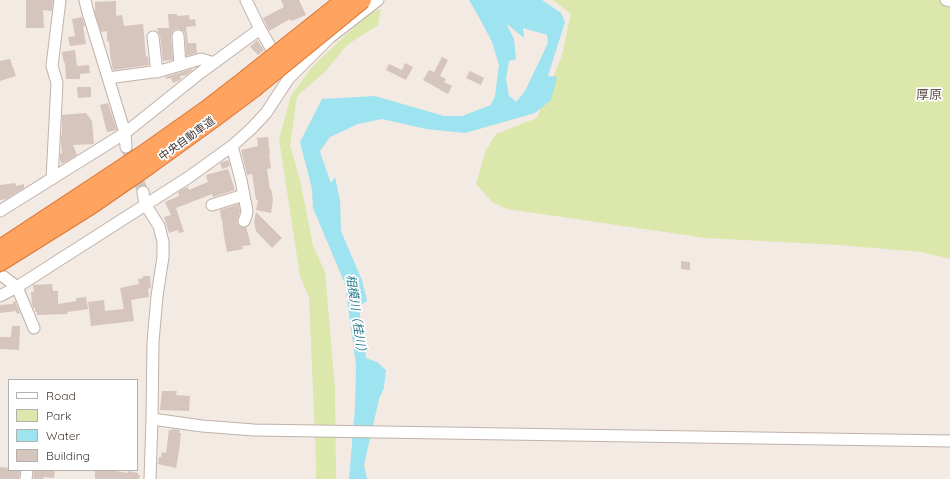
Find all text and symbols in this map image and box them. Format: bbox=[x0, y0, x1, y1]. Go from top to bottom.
district label: 厚原 bbox=[916, 87, 942, 103]
street label: 中央自動車道 bbox=[156, 114, 218, 164]
water label: 相模川（桂川） bbox=[343, 273, 369, 359]
legend bbox=[8, 379, 138, 471]
text: Road bbox=[46, 388, 76, 403]
text: Park bbox=[46, 408, 71, 423]
text: Water bbox=[46, 428, 80, 443]
text: Building bbox=[46, 448, 90, 463]

